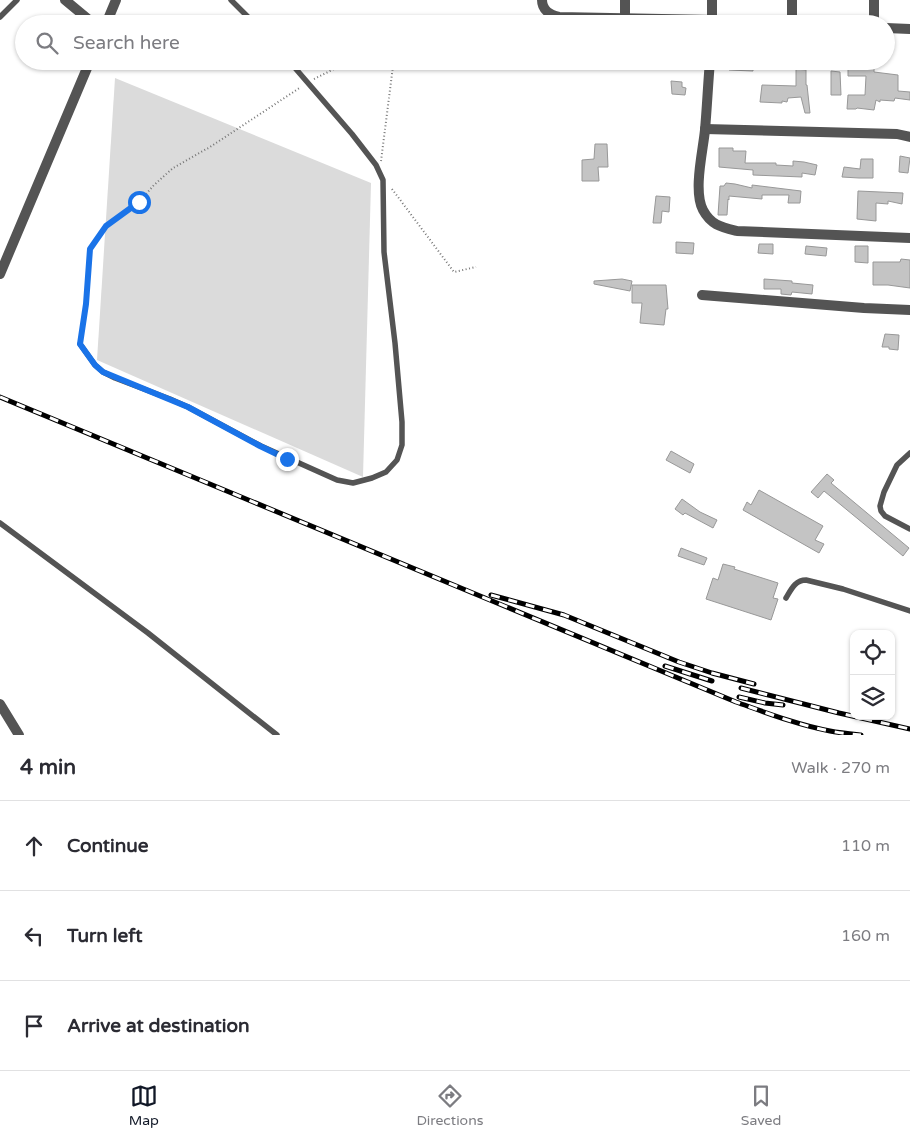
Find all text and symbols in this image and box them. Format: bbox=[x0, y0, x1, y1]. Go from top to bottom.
search box bbox=[15, 15, 895, 70]
icon: search bbox=[33, 29, 61, 57]
text: Search here bbox=[73, 32, 180, 54]
route start bbox=[128, 191, 151, 214]
route end bbox=[276, 448, 299, 471]
map controls bbox=[850, 630, 895, 720]
button: locate bbox=[850, 630, 895, 675]
button: layers bbox=[850, 675, 895, 720]
text: 4 min bbox=[20, 755, 76, 780]
text: Walk · 270 m bbox=[791, 758, 890, 778]
icon: ahead bbox=[20, 832, 48, 860]
text: Continue bbox=[67, 835, 149, 857]
text: 110 m bbox=[841, 836, 890, 856]
icon: left bbox=[20, 922, 48, 950]
text: Turn left bbox=[67, 925, 143, 947]
text: 160 m bbox=[841, 926, 890, 946]
icon: arrive bbox=[20, 1012, 48, 1040]
text: Arrive at destination bbox=[67, 1015, 250, 1037]
tab: Map bbox=[129, 1082, 159, 1129]
tab: Directions bbox=[416, 1082, 483, 1129]
tab: Saved bbox=[741, 1082, 781, 1129]

